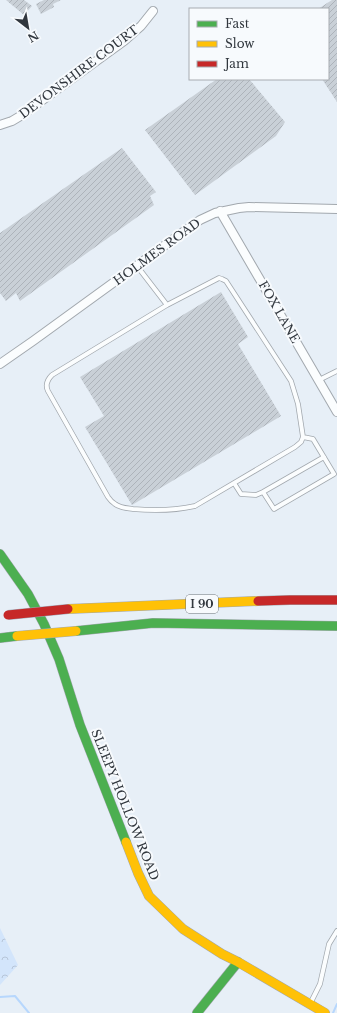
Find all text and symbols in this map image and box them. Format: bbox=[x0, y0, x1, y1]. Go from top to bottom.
north arrow bbox=[8, 8, 48, 48]
legend bbox=[189, 8, 329, 80]
text: Fast bbox=[225, 16, 250, 31]
street label: DEVONSHIRE COURT bbox=[17, 22, 141, 122]
text: Slow bbox=[225, 36, 255, 51]
text: Jam bbox=[223, 56, 249, 71]
street label: HOLMES ROAD bbox=[110, 215, 203, 288]
street label: FOX LANE bbox=[256, 278, 303, 346]
road number: I 90 bbox=[186, 595, 218, 613]
street label: SLEEPY HOLLOW ROAD bbox=[88, 727, 163, 883]

